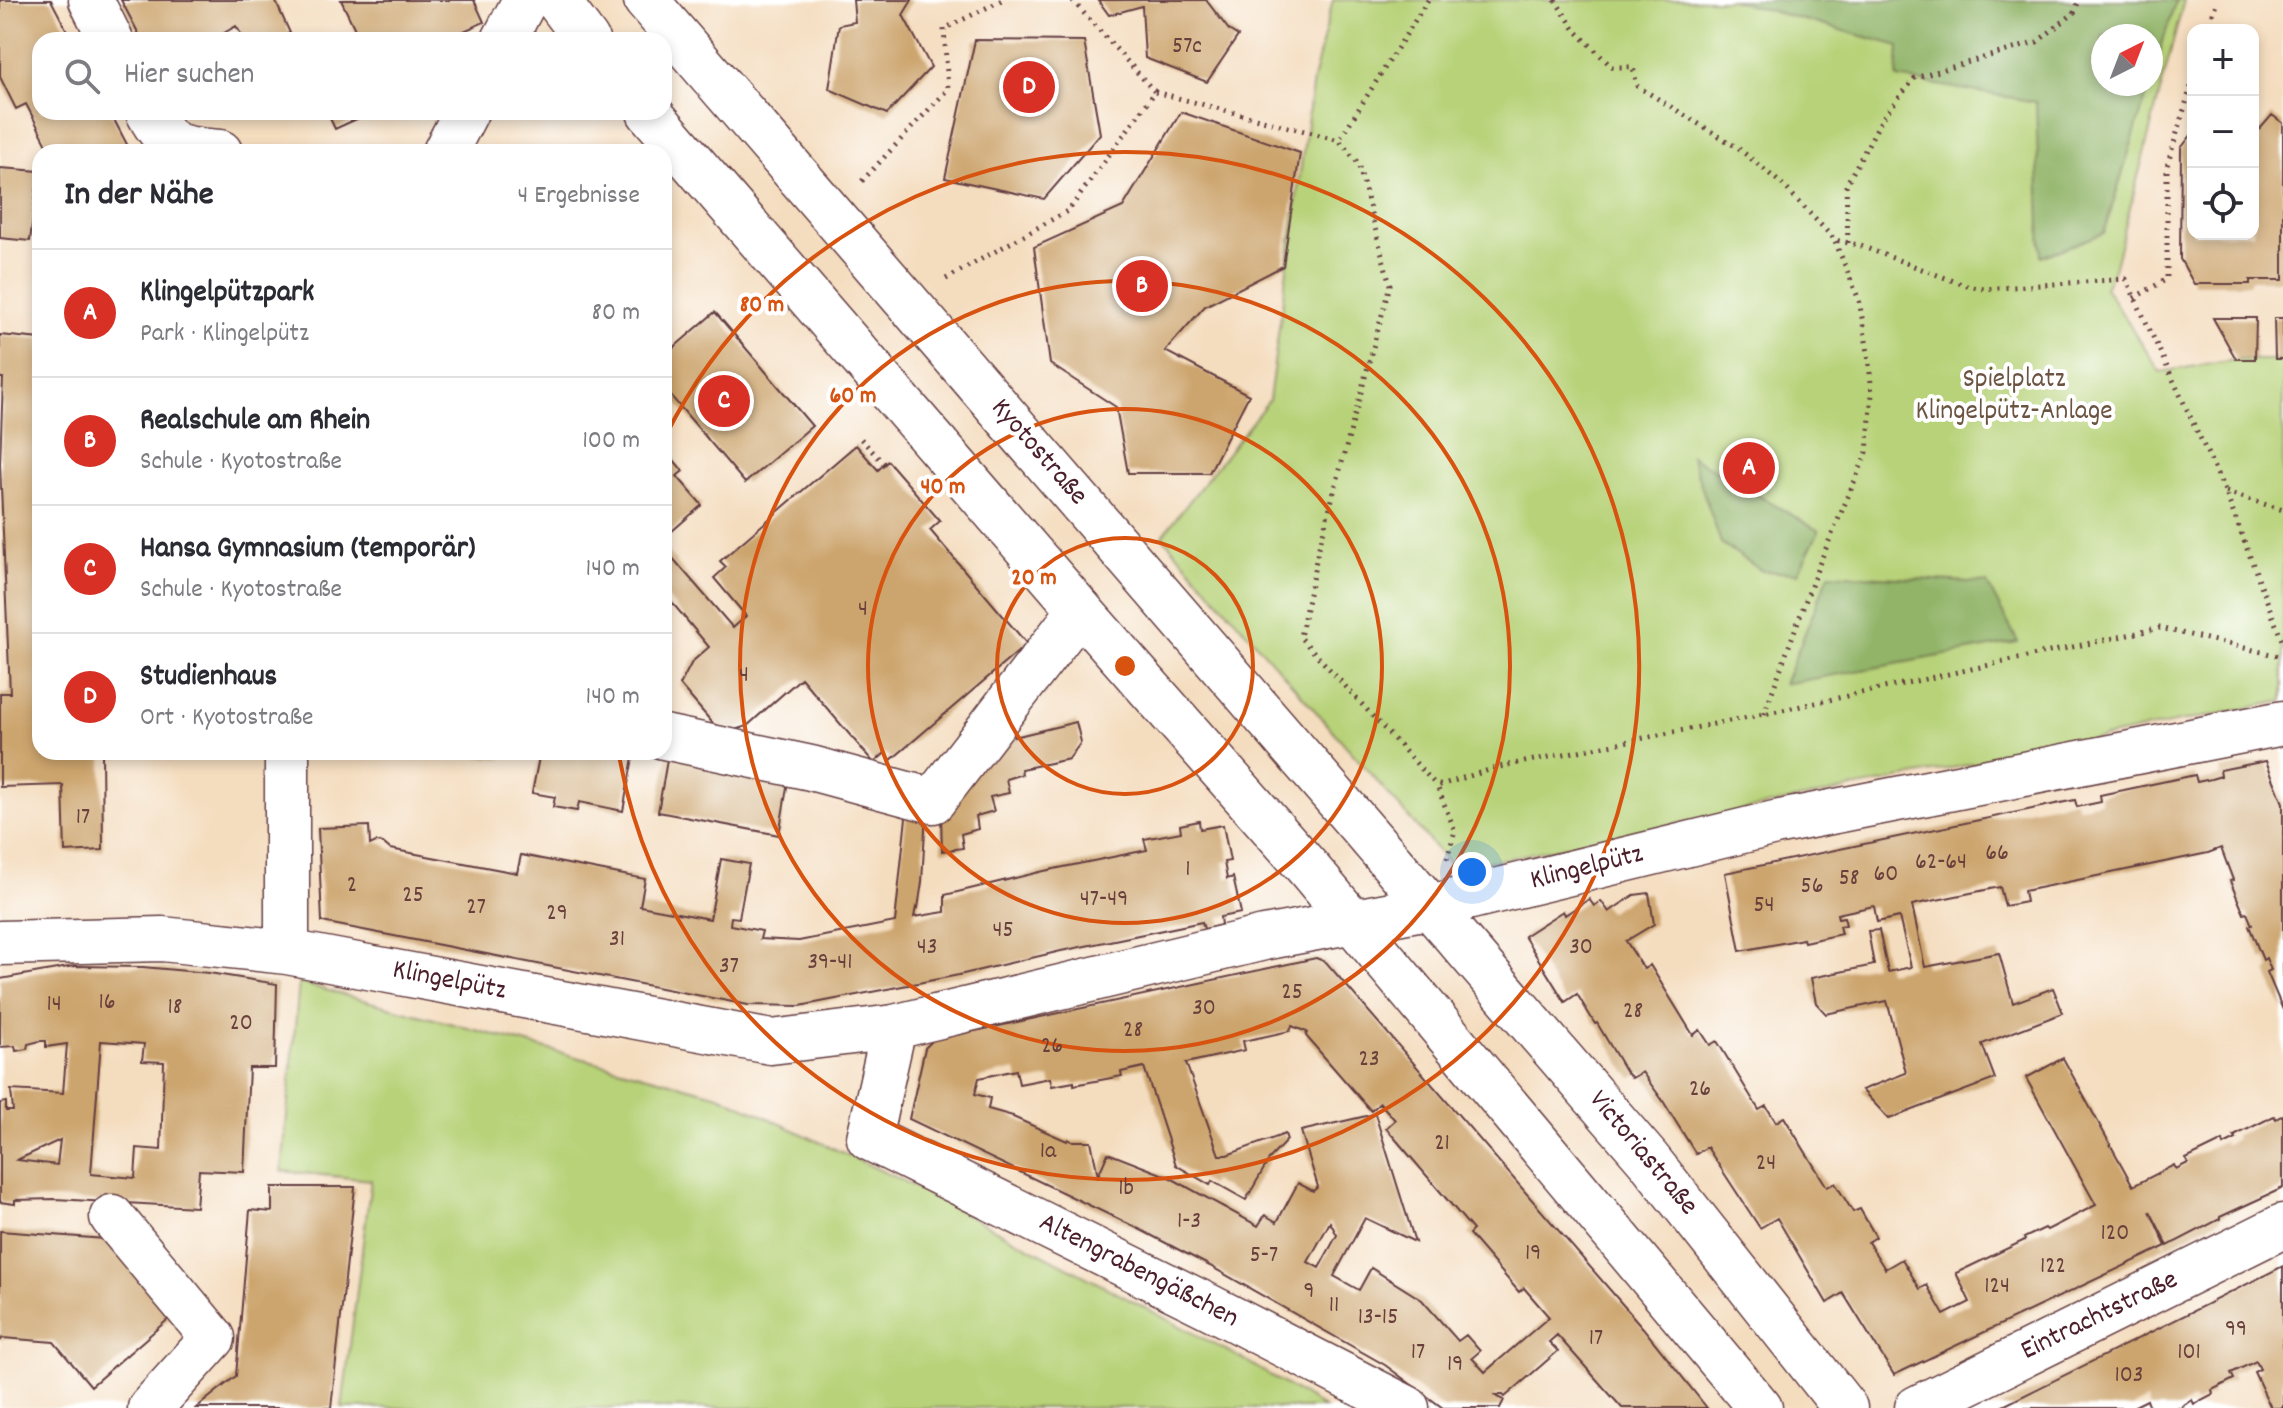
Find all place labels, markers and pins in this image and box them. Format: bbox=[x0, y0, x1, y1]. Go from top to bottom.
pin: D bbox=[1003, 57, 1055, 117]
pin: B bbox=[1116, 256, 1168, 316]
pin: C bbox=[698, 371, 750, 431]
pin: A bbox=[1723, 438, 1775, 498]
centre of rings bbox=[1111, 652, 1139, 680]

